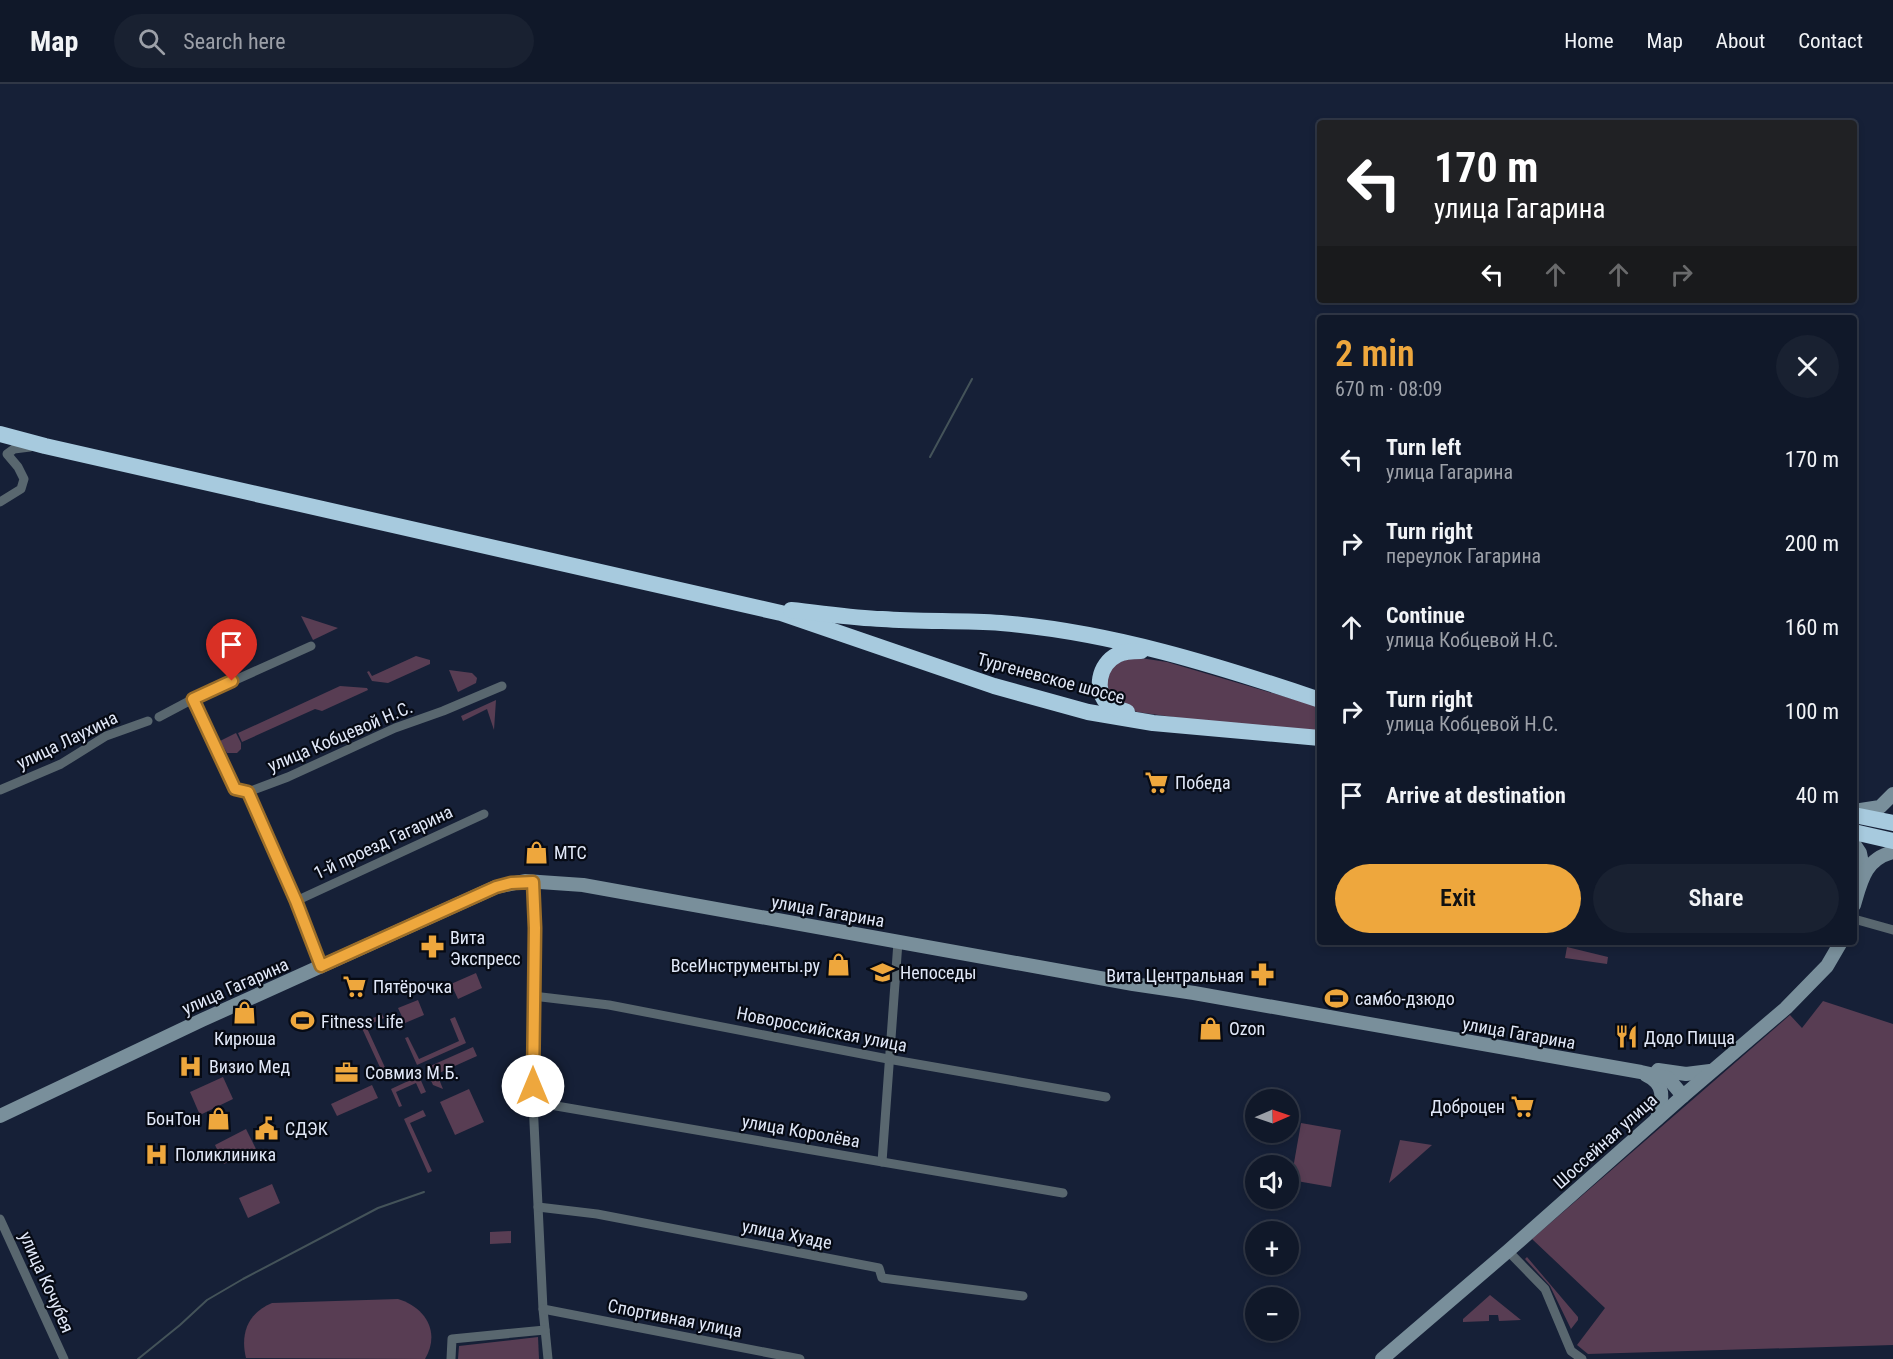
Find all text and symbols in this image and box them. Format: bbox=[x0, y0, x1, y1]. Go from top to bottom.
search box bbox=[114, 14, 534, 68]
text: Map bbox=[30, 25, 78, 58]
icon: search bbox=[135, 25, 168, 58]
text: Search here bbox=[183, 29, 286, 54]
text: Home bbox=[1564, 29, 1614, 53]
text: Map bbox=[1647, 29, 1683, 53]
text: About bbox=[1716, 29, 1765, 53]
text: Contact bbox=[1798, 29, 1863, 53]
text: 170 m bbox=[1434, 143, 1539, 192]
icon: left bbox=[1335, 144, 1413, 222]
text: улица Гагарина bbox=[1434, 193, 1606, 225]
icon: left bbox=[1476, 258, 1509, 291]
icon: ahead bbox=[1539, 258, 1572, 291]
icon: ahead bbox=[1602, 258, 1635, 291]
icon: right bbox=[1665, 258, 1698, 291]
text: 2 min bbox=[1335, 333, 1415, 375]
button: close bbox=[1776, 335, 1839, 398]
text: 670 m · 08:09 bbox=[1335, 377, 1442, 401]
text: Turn left bbox=[1386, 435, 1461, 460]
icon: left bbox=[1335, 443, 1368, 476]
text: 170 m bbox=[1785, 447, 1839, 472]
text: улица Гагарина bbox=[1386, 460, 1513, 484]
text: Turn right bbox=[1386, 519, 1473, 544]
icon: right bbox=[1335, 527, 1368, 560]
text: 200 m bbox=[1785, 531, 1839, 556]
text: переулок Гагарина bbox=[1386, 544, 1541, 568]
text: Continue bbox=[1386, 603, 1465, 628]
icon: ahead bbox=[1335, 611, 1368, 644]
text: 160 m bbox=[1785, 615, 1839, 640]
pin bbox=[206, 619, 257, 681]
icon: arrive bbox=[215, 628, 248, 661]
text: улица Кобцевой Н.С. bbox=[1386, 628, 1559, 652]
street label: Тургеневское шоссе bbox=[975, 648, 1127, 708]
text: Turn right bbox=[1386, 687, 1473, 712]
icon: right bbox=[1335, 695, 1368, 728]
street label: улица Кобцевой Н.С. bbox=[264, 696, 416, 776]
text: 100 m bbox=[1785, 699, 1839, 724]
street label: улица Лаухина bbox=[13, 707, 121, 773]
text: улица Кобцевой Н.С. bbox=[1386, 712, 1559, 736]
supermarket icon: Победа bbox=[1144, 769, 1170, 795]
place label: Победа bbox=[1175, 772, 1231, 793]
icon: arrive bbox=[1335, 779, 1368, 812]
text: Arrive at destination bbox=[1386, 783, 1566, 808]
text: 40 m bbox=[1796, 783, 1839, 808]
street label: 1-й проезд Гагарина bbox=[310, 801, 456, 883]
shop icon: МТС bbox=[523, 839, 549, 865]
place label: МТС bbox=[554, 842, 587, 863]
button: Exit bbox=[1335, 864, 1581, 933]
button: Share bbox=[1593, 864, 1839, 933]
street label: улица Гагарина bbox=[770, 891, 886, 931]
place label: Вита Экспресс bbox=[450, 927, 521, 969]
pharmacy icon: Вита Экспресс bbox=[419, 934, 445, 960]
shop icon: ВсеИнструменты.ру bbox=[825, 952, 851, 978]
street label: улица Гагарина bbox=[178, 953, 292, 1019]
place label: ВсеИнструменты.ру bbox=[671, 955, 820, 976]
school or university icon: Непоседы bbox=[869, 959, 895, 985]
place label: Непоседы bbox=[900, 962, 976, 983]
pharmacy icon: Вита Центральная bbox=[1249, 962, 1275, 988]
place label: Вита Центральная bbox=[1106, 965, 1244, 986]
supermarket icon: Пятёрочка bbox=[342, 973, 368, 999]
place label: Пятёрочка bbox=[373, 976, 452, 997]
sports icon: самбо-дзюдо bbox=[1324, 985, 1350, 1011]
place label: самбо-дзюдо bbox=[1355, 988, 1455, 1009]
shop icon: Кирюша bbox=[232, 999, 258, 1025]
street label: Новороссийская улица bbox=[735, 1002, 909, 1056]
sports icon: Fitness Life bbox=[290, 1008, 316, 1034]
place label: Fitness Life bbox=[321, 1011, 403, 1032]
street label: улица Гагарина bbox=[1461, 1013, 1577, 1053]
shop icon: Ozon bbox=[1198, 1015, 1224, 1041]
place label: Ozon bbox=[1229, 1018, 1265, 1039]
restaurant icon: Додо Пицца bbox=[1613, 1024, 1639, 1050]
place label: Додо Пицца bbox=[1644, 1027, 1735, 1048]
place label: Кирюша bbox=[214, 1028, 276, 1049]
hospital icon: Визио Мед bbox=[178, 1053, 204, 1079]
position arrow bbox=[501, 1054, 565, 1118]
place label: Визио Мед bbox=[209, 1056, 290, 1077]
office icon: Совмиз М.Б. bbox=[334, 1059, 360, 1085]
place label: Совмиз М.Б. bbox=[365, 1062, 459, 1083]
north arrow bbox=[1245, 1089, 1299, 1143]
map controls bbox=[1245, 1089, 1299, 1341]
street label: Шоссейная улица bbox=[1549, 1089, 1661, 1193]
supermarket icon: Доброцен bbox=[1510, 1093, 1536, 1119]
place label: Доброцен bbox=[1431, 1096, 1505, 1117]
shop icon: БонТон bbox=[206, 1105, 232, 1131]
place label: БонТон bbox=[146, 1108, 201, 1129]
street label: улица Королёва bbox=[740, 1110, 862, 1152]
public building icon: СДЭК bbox=[254, 1115, 280, 1141]
place label: СДЭК bbox=[285, 1118, 328, 1139]
hospital icon: Поликлиника bbox=[144, 1141, 170, 1167]
place label: Поликлиника bbox=[175, 1144, 276, 1165]
button: sound bbox=[1245, 1155, 1299, 1209]
street label: улица Хуаде bbox=[740, 1215, 834, 1253]
button: + bbox=[1245, 1221, 1299, 1275]
street label: улица Кочубея bbox=[15, 1228, 79, 1336]
button: − bbox=[1245, 1287, 1299, 1341]
street label: Спортивная улица bbox=[606, 1295, 744, 1341]

